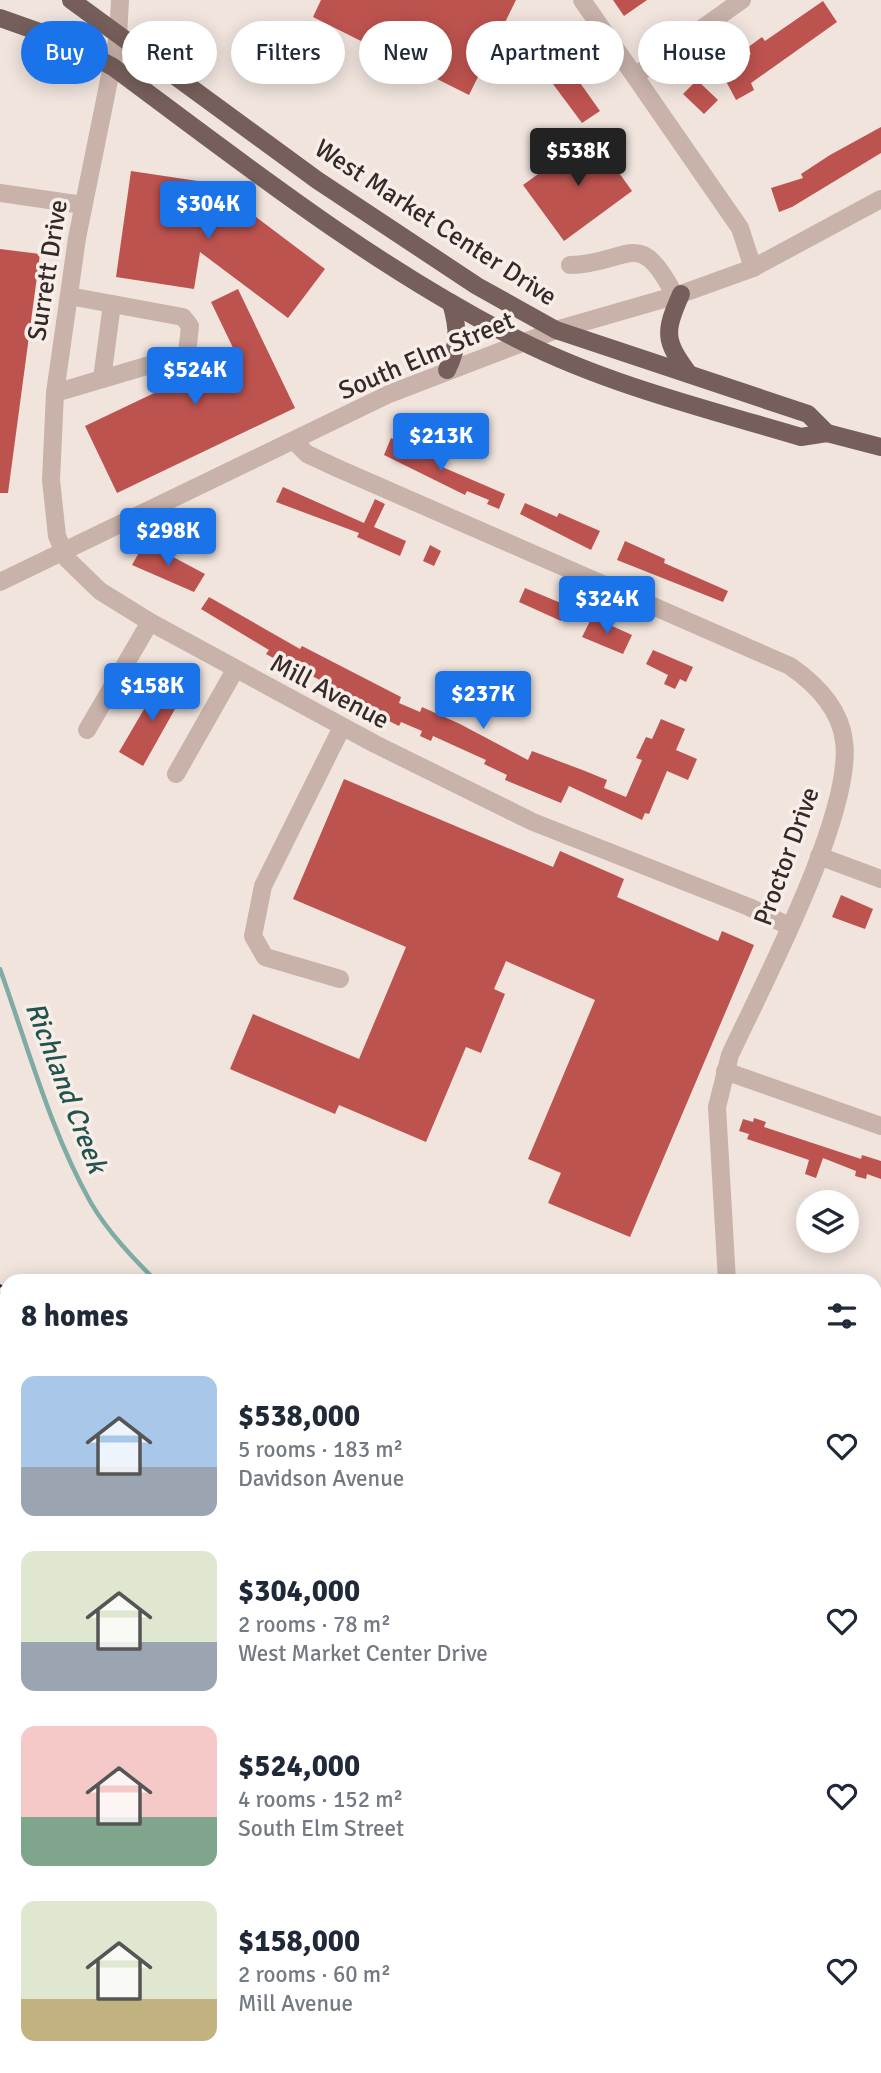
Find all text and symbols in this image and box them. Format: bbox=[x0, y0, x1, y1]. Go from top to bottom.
chip: Buy bbox=[21, 21, 108, 84]
chip: Rent bbox=[122, 21, 217, 84]
chip: Filters bbox=[231, 21, 345, 84]
chip: New bbox=[359, 21, 452, 84]
chip: Apartment bbox=[466, 21, 624, 84]
chip: House bbox=[638, 21, 750, 84]
pin: $538K bbox=[529, 128, 627, 188]
street label: West Market Center Drive bbox=[308, 133, 563, 313]
text: $538K bbox=[546, 136, 610, 165]
pin: $304K bbox=[159, 182, 257, 241]
text: $304K bbox=[176, 189, 240, 218]
street label: Surrett Drive bbox=[21, 197, 75, 343]
street label: South Elm Street bbox=[334, 305, 519, 407]
pin: $524K bbox=[146, 348, 244, 407]
text: $524K bbox=[163, 355, 227, 384]
pin: $213K bbox=[392, 414, 490, 473]
text: $213K bbox=[409, 421, 473, 450]
pin: $298K bbox=[119, 508, 217, 568]
text: $298K bbox=[136, 516, 200, 545]
pin: $324K bbox=[558, 576, 656, 636]
text: $324K bbox=[575, 584, 639, 613]
street label: Mill Avenue bbox=[265, 647, 394, 737]
pin: $158K bbox=[103, 664, 201, 723]
text: $158K bbox=[120, 671, 184, 700]
pin: $237K bbox=[434, 672, 532, 731]
text: $237K bbox=[451, 679, 515, 708]
street label: Proctor Drive bbox=[747, 783, 827, 930]
water label: Richland Creek bbox=[18, 997, 115, 1180]
map controls bbox=[796, 1190, 859, 1253]
button: layers bbox=[796, 1190, 859, 1253]
icon: filters bbox=[823, 1297, 861, 1335]
text: 8 homes bbox=[21, 1298, 128, 1335]
text: $538,000 bbox=[238, 1398, 360, 1435]
icon: home bbox=[77, 1404, 161, 1488]
icon: heart bbox=[823, 1427, 861, 1465]
text: 5 rooms · 183 m² bbox=[238, 1435, 403, 1464]
text: Davidson Avenue bbox=[238, 1464, 404, 1493]
text: $304,000 bbox=[238, 1573, 360, 1610]
icon: home bbox=[77, 1579, 161, 1663]
icon: heart bbox=[823, 1602, 861, 1640]
text: 2 rooms · 78 m² bbox=[238, 1610, 391, 1639]
text: West Market Center Drive bbox=[238, 1639, 488, 1668]
text: $524,000 bbox=[238, 1748, 360, 1785]
icon: home bbox=[77, 1754, 161, 1838]
icon: heart bbox=[823, 1777, 861, 1815]
text: 4 rooms · 152 m² bbox=[238, 1785, 403, 1814]
text: South Elm Street bbox=[238, 1814, 404, 1843]
text: $158,000 bbox=[238, 1923, 360, 1960]
icon: home bbox=[77, 1929, 161, 2013]
icon: heart bbox=[823, 1952, 861, 1990]
text: 2 rooms · 60 m² bbox=[238, 1960, 391, 1989]
text: Mill Avenue bbox=[238, 1989, 353, 2018]

